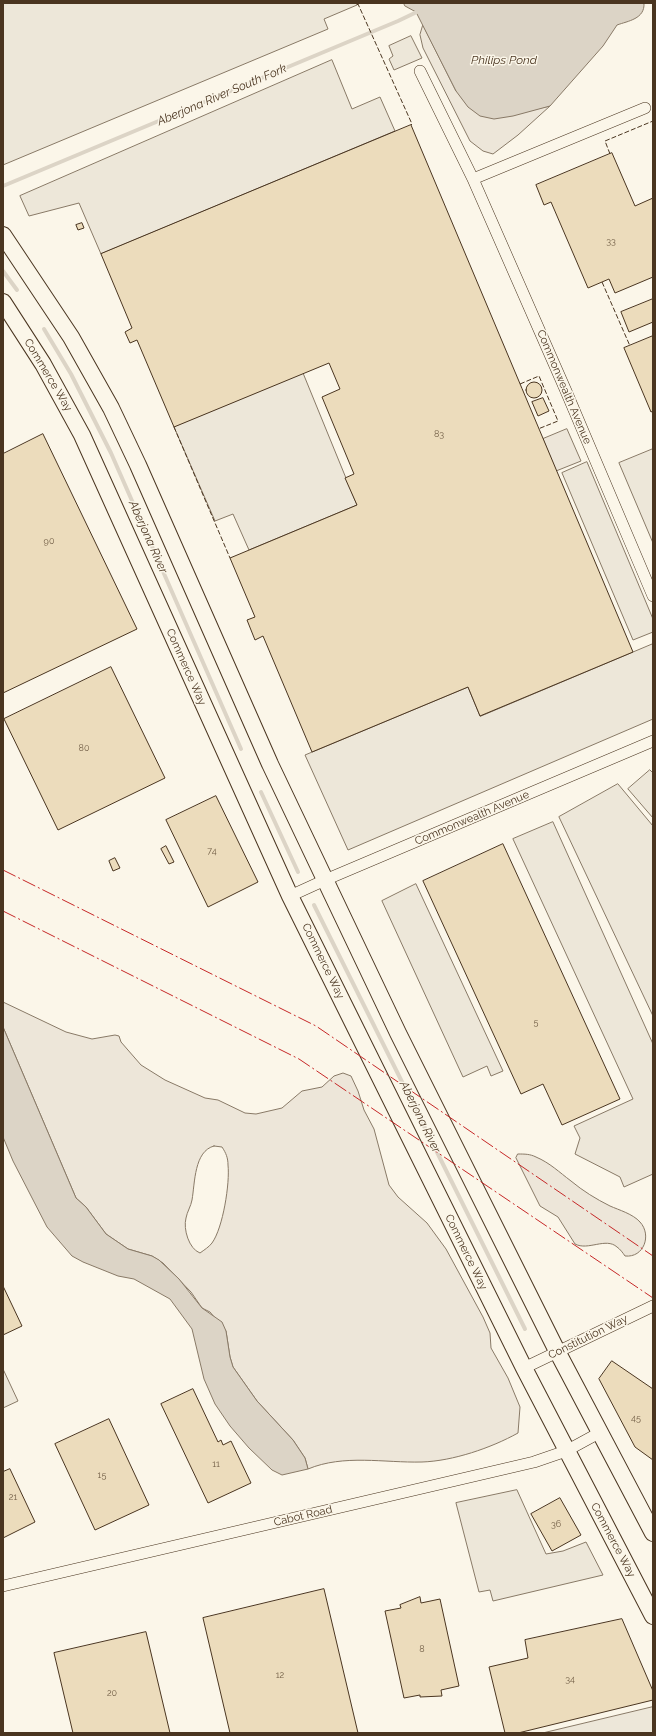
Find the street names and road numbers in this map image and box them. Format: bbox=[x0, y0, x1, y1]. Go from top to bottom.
street label: Commonwealth Avenue bbox=[534, 328, 594, 446]
street label: Commerce Way bbox=[21, 336, 75, 414]
street label: Commerce Way bbox=[163, 627, 209, 707]
street label: Commonwealth Avenue bbox=[413, 788, 531, 848]
street label: Commerce Way bbox=[299, 921, 347, 1001]
street label: Commerce Way bbox=[442, 1212, 490, 1292]
street label: Constitution Way bbox=[546, 1312, 630, 1362]
street label: Commerce Way bbox=[588, 1501, 638, 1579]
street label: Cabot Road bbox=[272, 1503, 334, 1529]

